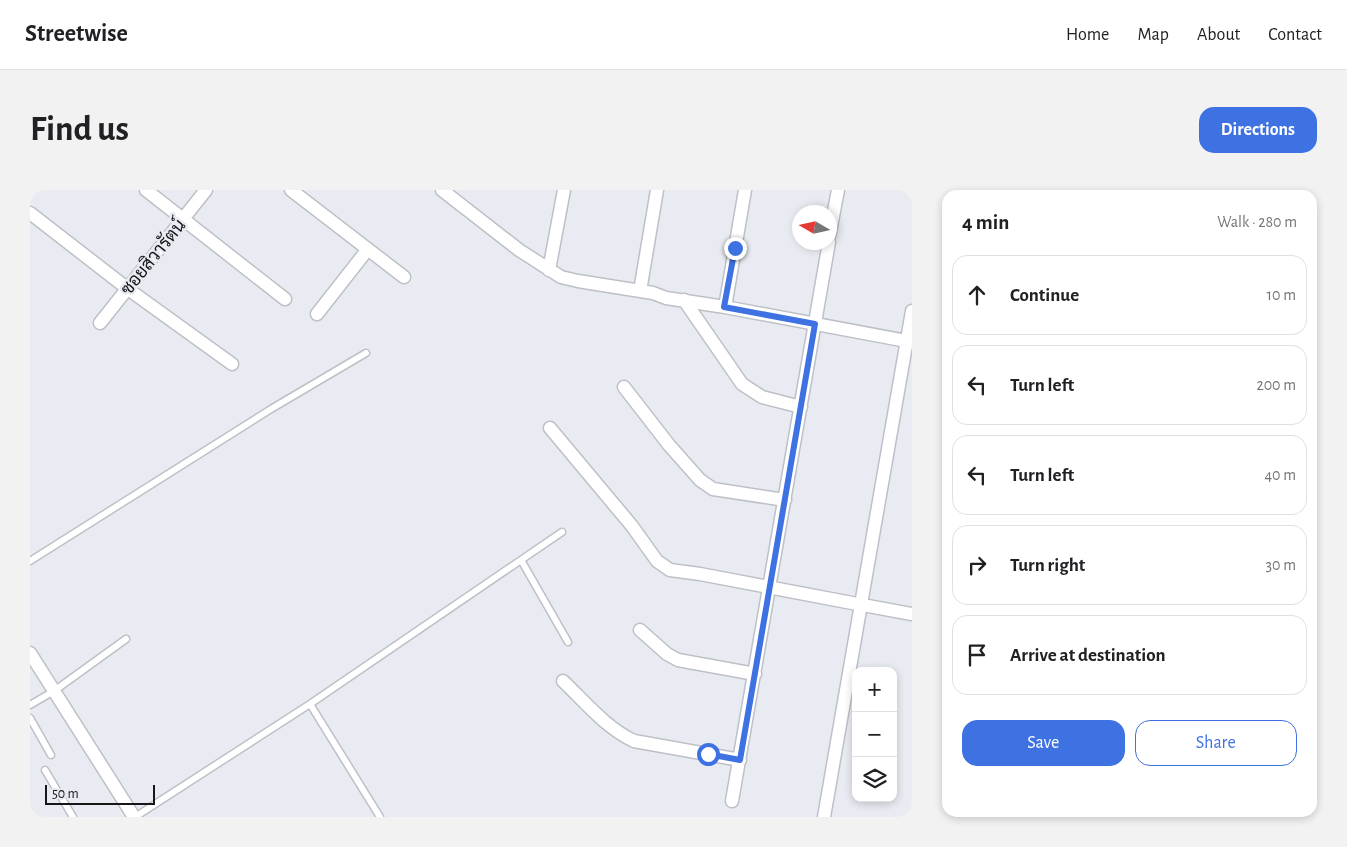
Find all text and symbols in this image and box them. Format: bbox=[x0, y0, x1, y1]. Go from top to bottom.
text: Streetwise bbox=[25, 22, 128, 46]
text: Home bbox=[1066, 26, 1109, 44]
text: Map bbox=[1137, 26, 1169, 44]
text: About bbox=[1197, 26, 1240, 44]
text: Contact bbox=[1268, 26, 1322, 44]
button: Directions bbox=[1199, 107, 1317, 153]
text: Find us bbox=[30, 112, 129, 147]
north arrow bbox=[792, 205, 837, 250]
text: 4 min bbox=[962, 212, 1009, 233]
street label: ซอยสิวารัตน์ bbox=[114, 213, 190, 299]
text: Walk · 280 m bbox=[1217, 214, 1297, 230]
route end bbox=[724, 237, 747, 260]
icon: ahead bbox=[963, 281, 991, 309]
text: Continue bbox=[1010, 286, 1079, 305]
text: 10 m bbox=[1267, 287, 1296, 303]
icon: left bbox=[963, 371, 991, 399]
text: Turn left bbox=[1010, 376, 1074, 395]
text: 200 m bbox=[1256, 377, 1296, 393]
icon: left bbox=[963, 461, 991, 489]
text: Turn left bbox=[1010, 466, 1074, 485]
text: 40 m bbox=[1264, 467, 1296, 483]
icon: right bbox=[963, 551, 991, 579]
text: Turn right bbox=[1010, 556, 1085, 575]
text: 30 m bbox=[1266, 557, 1296, 573]
icon: arrive bbox=[963, 641, 991, 669]
text: Arrive at destination bbox=[1010, 646, 1166, 665]
map controls bbox=[852, 667, 897, 802]
button: + bbox=[852, 667, 897, 712]
button: − bbox=[852, 712, 897, 757]
button: Save bbox=[962, 720, 1125, 766]
button: Share bbox=[1135, 720, 1297, 766]
route start bbox=[697, 743, 720, 766]
button: layers bbox=[852, 757, 897, 802]
scale bar bbox=[45, 782, 155, 805]
text: 50 m bbox=[52, 787, 79, 801]

